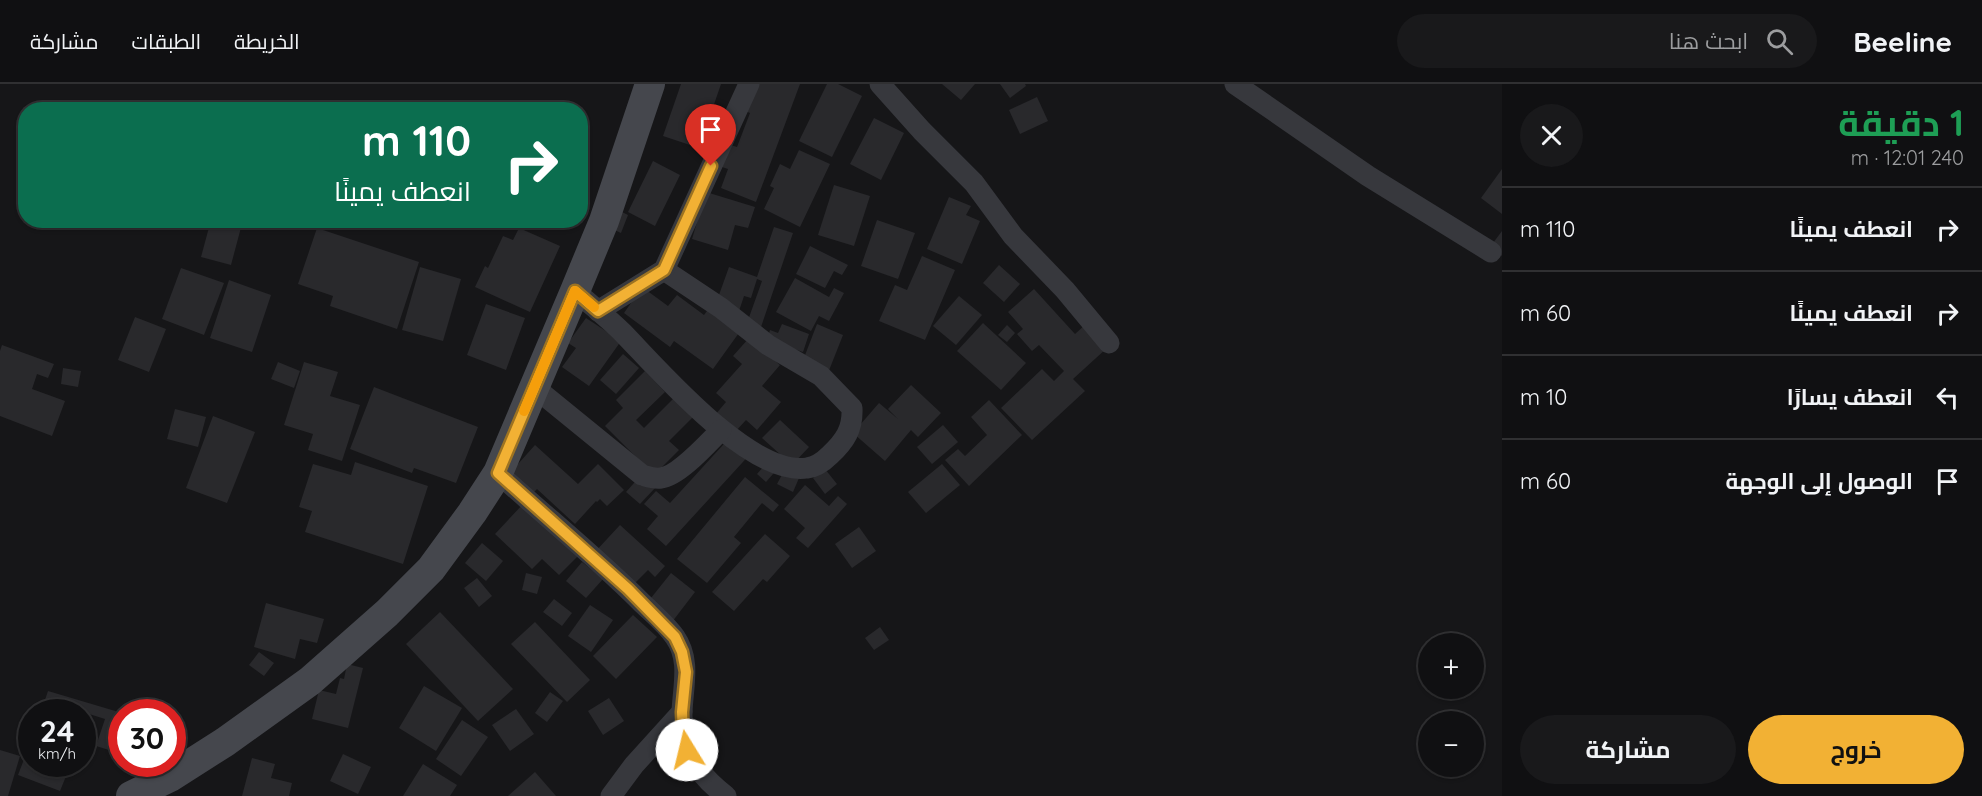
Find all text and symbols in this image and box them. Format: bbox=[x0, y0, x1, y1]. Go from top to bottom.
search box bbox=[1397, 14, 1817, 68]
text: Beeline bbox=[1853, 24, 1952, 59]
icon: search bbox=[1763, 25, 1796, 58]
text: ابحث هنا bbox=[1669, 27, 1748, 55]
text: مشاركة bbox=[30, 28, 99, 54]
text: الطبقات bbox=[132, 28, 201, 54]
text: الخريطة bbox=[234, 28, 300, 54]
text: 1 دقيقة bbox=[1838, 100, 1964, 145]
pin bbox=[685, 104, 736, 166]
button: close bbox=[1520, 104, 1583, 167]
icon: arrive bbox=[694, 113, 727, 146]
text: 110 m bbox=[362, 114, 471, 167]
icon: right bbox=[492, 126, 570, 204]
text: 240 m · 12:01 bbox=[1851, 145, 1964, 170]
text: انعطف يمينًا bbox=[334, 174, 471, 208]
icon: right bbox=[1931, 213, 1964, 246]
text: 110 m bbox=[1520, 215, 1575, 243]
text: انعطف يمينًا bbox=[1790, 215, 1913, 243]
icon: right bbox=[1931, 297, 1964, 330]
text: 60 m bbox=[1520, 299, 1571, 327]
text: انعطف يمينًا bbox=[1790, 299, 1913, 327]
icon: left bbox=[1931, 381, 1964, 414]
text: 10 m bbox=[1520, 383, 1567, 411]
text: انعطف يسارًا bbox=[1787, 383, 1913, 411]
icon: arrive bbox=[1931, 465, 1964, 498]
text: 60 m bbox=[1520, 467, 1571, 495]
text: الوصول إلى الوجهة bbox=[1725, 467, 1913, 495]
map controls bbox=[1418, 633, 1484, 777]
button: + bbox=[1418, 633, 1484, 699]
speed limit sign: 30 bbox=[108, 699, 186, 777]
button: − bbox=[1418, 711, 1484, 777]
text: 24 bbox=[40, 712, 74, 750]
button: مشاركة bbox=[1520, 715, 1736, 784]
button: خروج bbox=[1748, 715, 1964, 784]
position arrow bbox=[655, 718, 719, 782]
text: km/h bbox=[38, 744, 76, 763]

